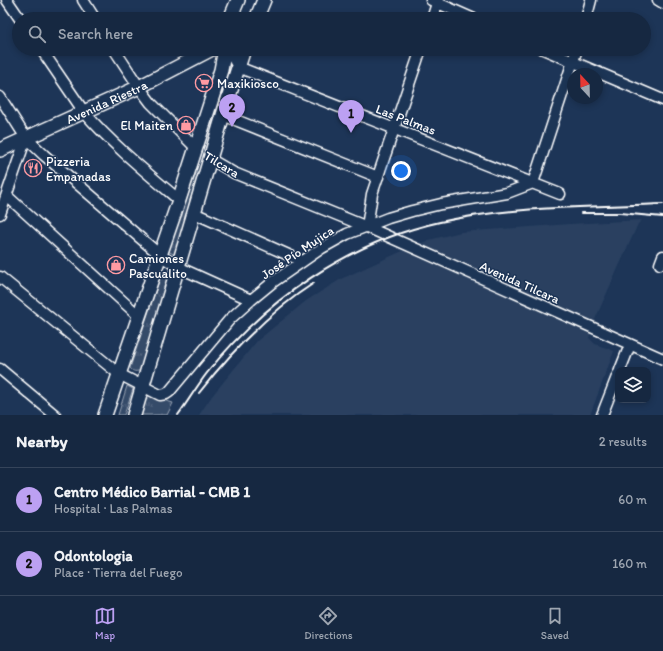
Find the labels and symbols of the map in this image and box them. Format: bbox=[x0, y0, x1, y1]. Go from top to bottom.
north arrow bbox=[567, 68, 603, 104]
supermarket icon: Maxikiosco bbox=[194, 73, 214, 93]
place label: Maxikiosco bbox=[217, 76, 279, 91]
street label: Avenida Riestra bbox=[64, 77, 150, 127]
pin: 2 bbox=[219, 94, 245, 127]
pin: 1 bbox=[338, 100, 364, 133]
street label: Las Palmas bbox=[374, 101, 438, 138]
shop icon: El Maiten bbox=[176, 115, 196, 135]
place label: El Maiten bbox=[120, 118, 174, 133]
street label: Tilcara bbox=[201, 148, 242, 181]
place label: Pizzeria Empanadas bbox=[46, 154, 111, 184]
restaurant icon: Pizzeria Empanadas bbox=[23, 158, 43, 178]
your location bbox=[391, 161, 411, 181]
street label: José Pío Mujica bbox=[258, 222, 337, 282]
place label: Camiones Pascualito bbox=[129, 251, 187, 281]
shop icon: Camiones Pascualito bbox=[106, 255, 126, 275]
street label: Avenida Tilcara bbox=[478, 258, 562, 307]

